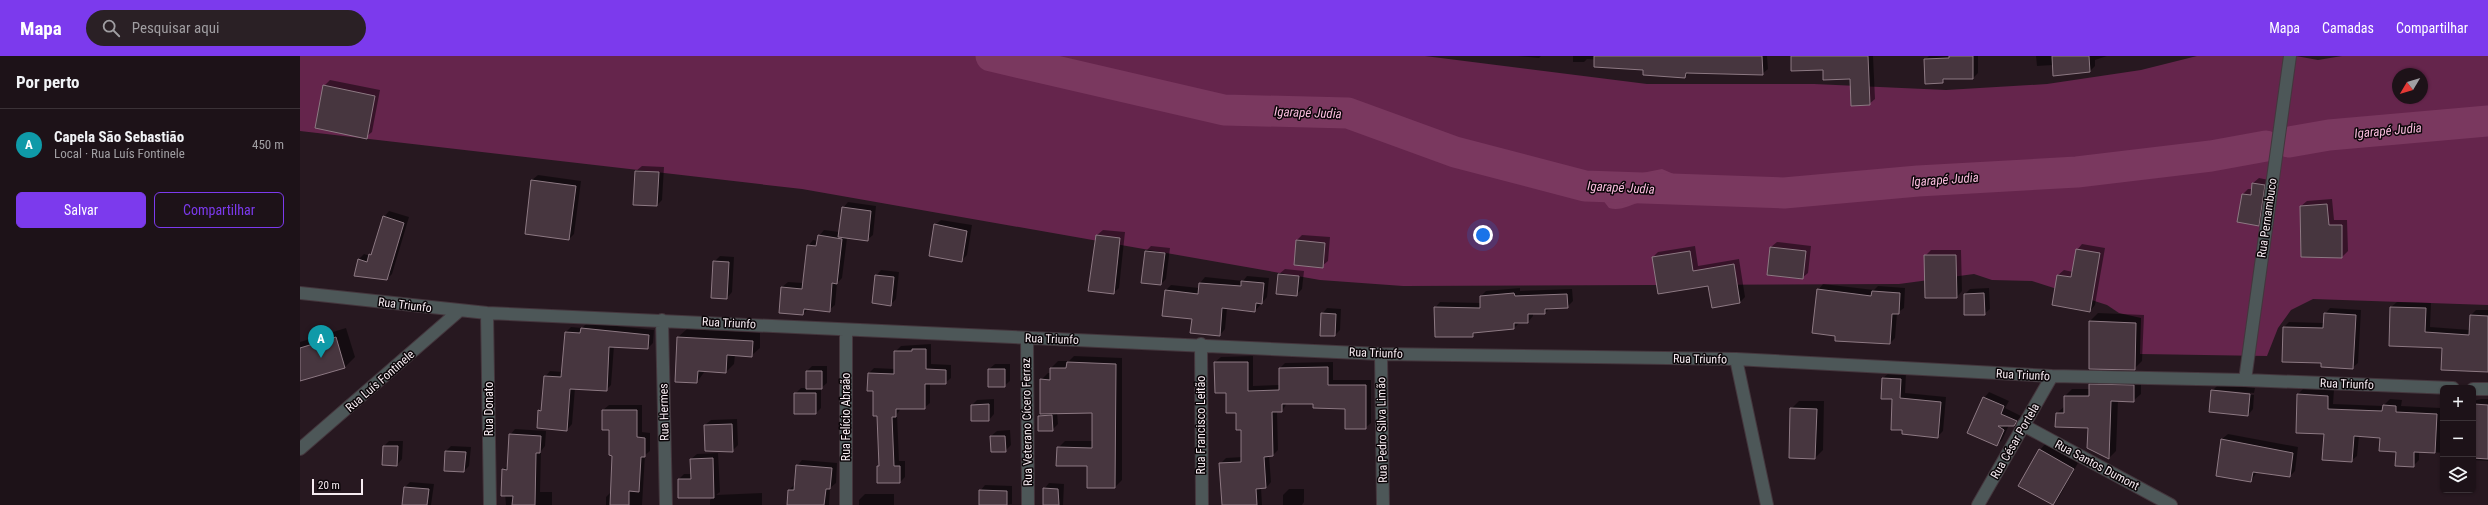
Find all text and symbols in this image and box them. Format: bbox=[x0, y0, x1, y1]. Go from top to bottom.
search box bbox=[86, 10, 366, 46]
text: Mapa bbox=[20, 17, 62, 40]
icon: search bbox=[100, 17, 122, 39]
text: Pesquisar aqui bbox=[132, 19, 219, 37]
text: Mapa bbox=[2269, 20, 2300, 36]
text: Camadas bbox=[2322, 20, 2374, 36]
text: Compartilhar bbox=[2396, 20, 2468, 36]
north arrow bbox=[2392, 68, 2428, 104]
text: Por perto bbox=[16, 72, 80, 92]
water label: Igarapé Judia bbox=[1274, 104, 1342, 121]
water label: Igarapé Judia bbox=[2354, 120, 2422, 141]
text: Capela São Sebastião bbox=[54, 128, 184, 146]
text: A bbox=[25, 137, 33, 152]
text: 450 m bbox=[252, 137, 284, 152]
text: Local · Rua Luís Fontinele bbox=[54, 146, 185, 161]
water label: Igarapé Judia bbox=[1911, 170, 1979, 189]
street label: Rua Pernambuco bbox=[2254, 177, 2280, 259]
water label: Igarapé Judia bbox=[1587, 178, 1655, 197]
button: Salvar bbox=[16, 192, 146, 228]
button: Compartilhar bbox=[154, 192, 284, 228]
your location bbox=[1473, 225, 1493, 245]
street label: Rua Triunfo bbox=[377, 295, 433, 315]
street label: Rua Triunfo bbox=[702, 315, 756, 331]
pin: A bbox=[308, 325, 334, 358]
street label: Rua Triunfo bbox=[1025, 331, 1079, 347]
street label: Rua Triunfo bbox=[1349, 345, 1403, 361]
street label: Rua Luís Fontinele bbox=[343, 347, 418, 415]
street label: Rua Triunfo bbox=[1673, 352, 1727, 366]
street label: Rua Veterano Cícero Ferraz bbox=[1019, 358, 1035, 486]
street label: Rua Triunfo bbox=[1996, 367, 2050, 383]
street label: Rua Felício Abraão bbox=[839, 373, 853, 461]
street label: Rua Francisco Leitão bbox=[1194, 376, 1208, 474]
street label: Rua Triunfo bbox=[2320, 376, 2374, 392]
street label: Rua Pedro Silva Limão bbox=[1374, 377, 1390, 483]
street label: Rua Donato bbox=[482, 382, 496, 436]
street label: Rua Hermes bbox=[656, 383, 672, 441]
map controls bbox=[2440, 385, 2476, 493]
button: + bbox=[2440, 385, 2476, 421]
street label: Rua César Portela bbox=[1988, 401, 2042, 481]
button: − bbox=[2440, 421, 2476, 457]
street label: Rua Santos Dumont bbox=[2053, 437, 2142, 493]
button: layers bbox=[2440, 457, 2476, 493]
scale bar bbox=[312, 477, 363, 496]
text: 20 m bbox=[318, 479, 340, 492]

